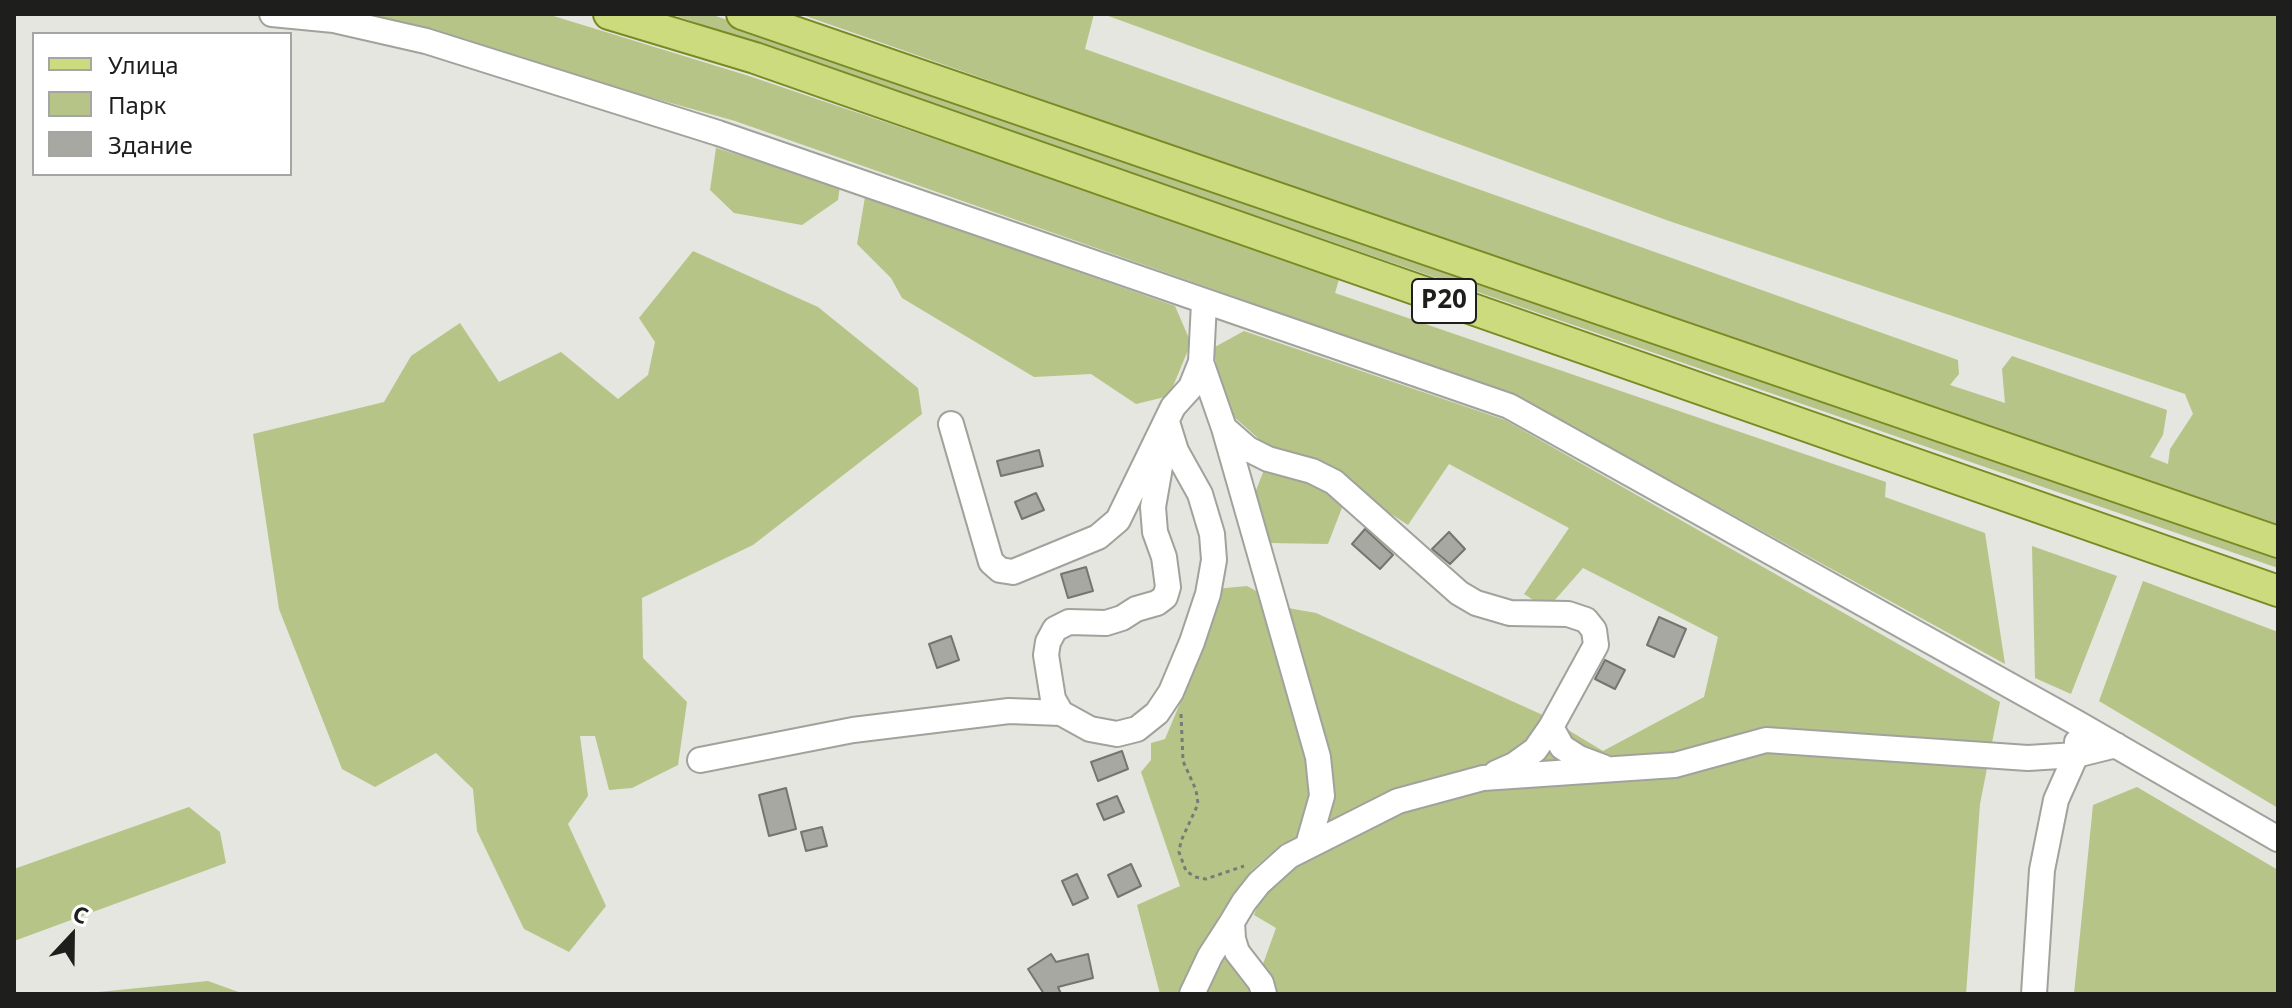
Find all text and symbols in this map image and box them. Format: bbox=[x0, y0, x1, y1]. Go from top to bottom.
legend bbox=[32, 32, 292, 176]
text: Улица bbox=[108, 48, 179, 81]
text: Парк bbox=[108, 88, 166, 121]
text: Здание bbox=[108, 128, 193, 161]
road number: Р20 bbox=[1412, 279, 1476, 323]
north arrow bbox=[32, 896, 112, 976]
text: С bbox=[69, 897, 93, 930]

